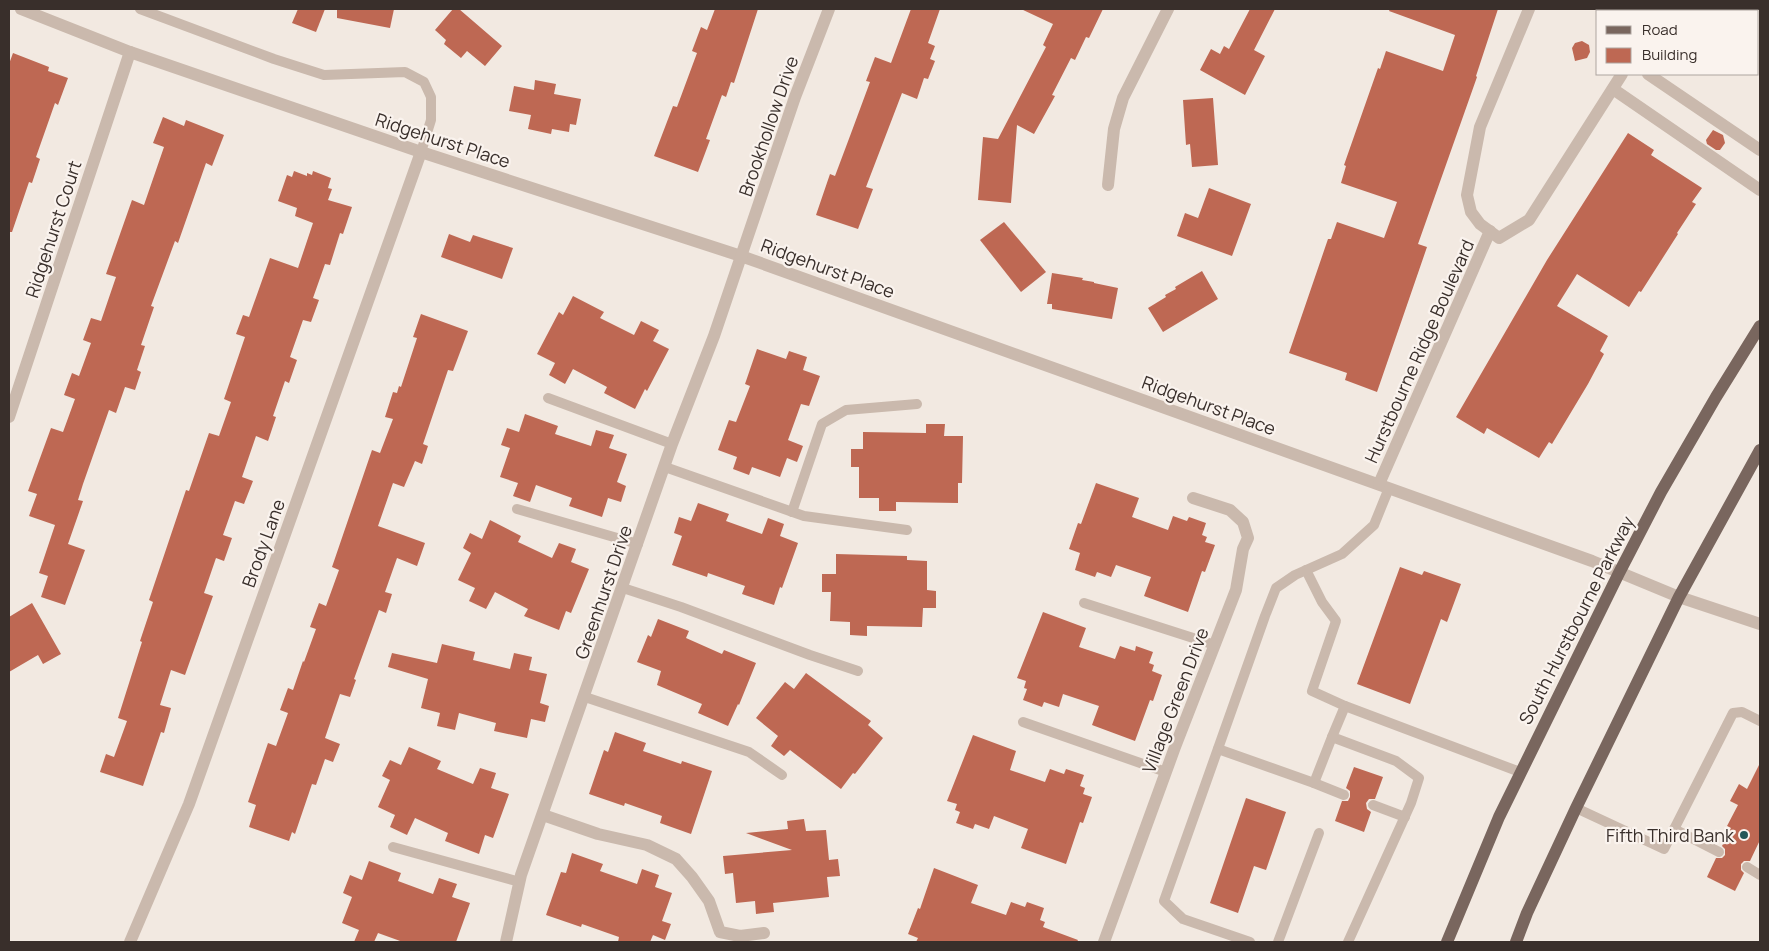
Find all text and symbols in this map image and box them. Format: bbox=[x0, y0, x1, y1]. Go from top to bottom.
legend bbox=[1596, 10, 1759, 75]
text: Road bbox=[1642, 19, 1678, 40]
text: Building bbox=[1642, 44, 1697, 65]
street label: Brookhollow Drive bbox=[733, 53, 803, 199]
street label: Ridgehurst Place bbox=[372, 107, 514, 173]
street label: Ridgehurst Court bbox=[19, 157, 87, 301]
street label: Ridgehurst Place bbox=[758, 233, 898, 303]
street label: Hurstbourne Ridge Boulevard bbox=[1359, 235, 1479, 467]
street label: Ridgehurst Place bbox=[1139, 370, 1279, 440]
street label: Brody Lane bbox=[236, 496, 290, 590]
street label: South Hurstbourne Parkway bbox=[1513, 511, 1639, 728]
street label: Greenhurst Drive bbox=[569, 522, 637, 662]
street label: Village Green Drive bbox=[1136, 624, 1214, 776]
place label: Fifth Third Bank bbox=[1606, 823, 1735, 847]
marker: Fifth Third Bank bbox=[1738, 829, 1750, 841]

